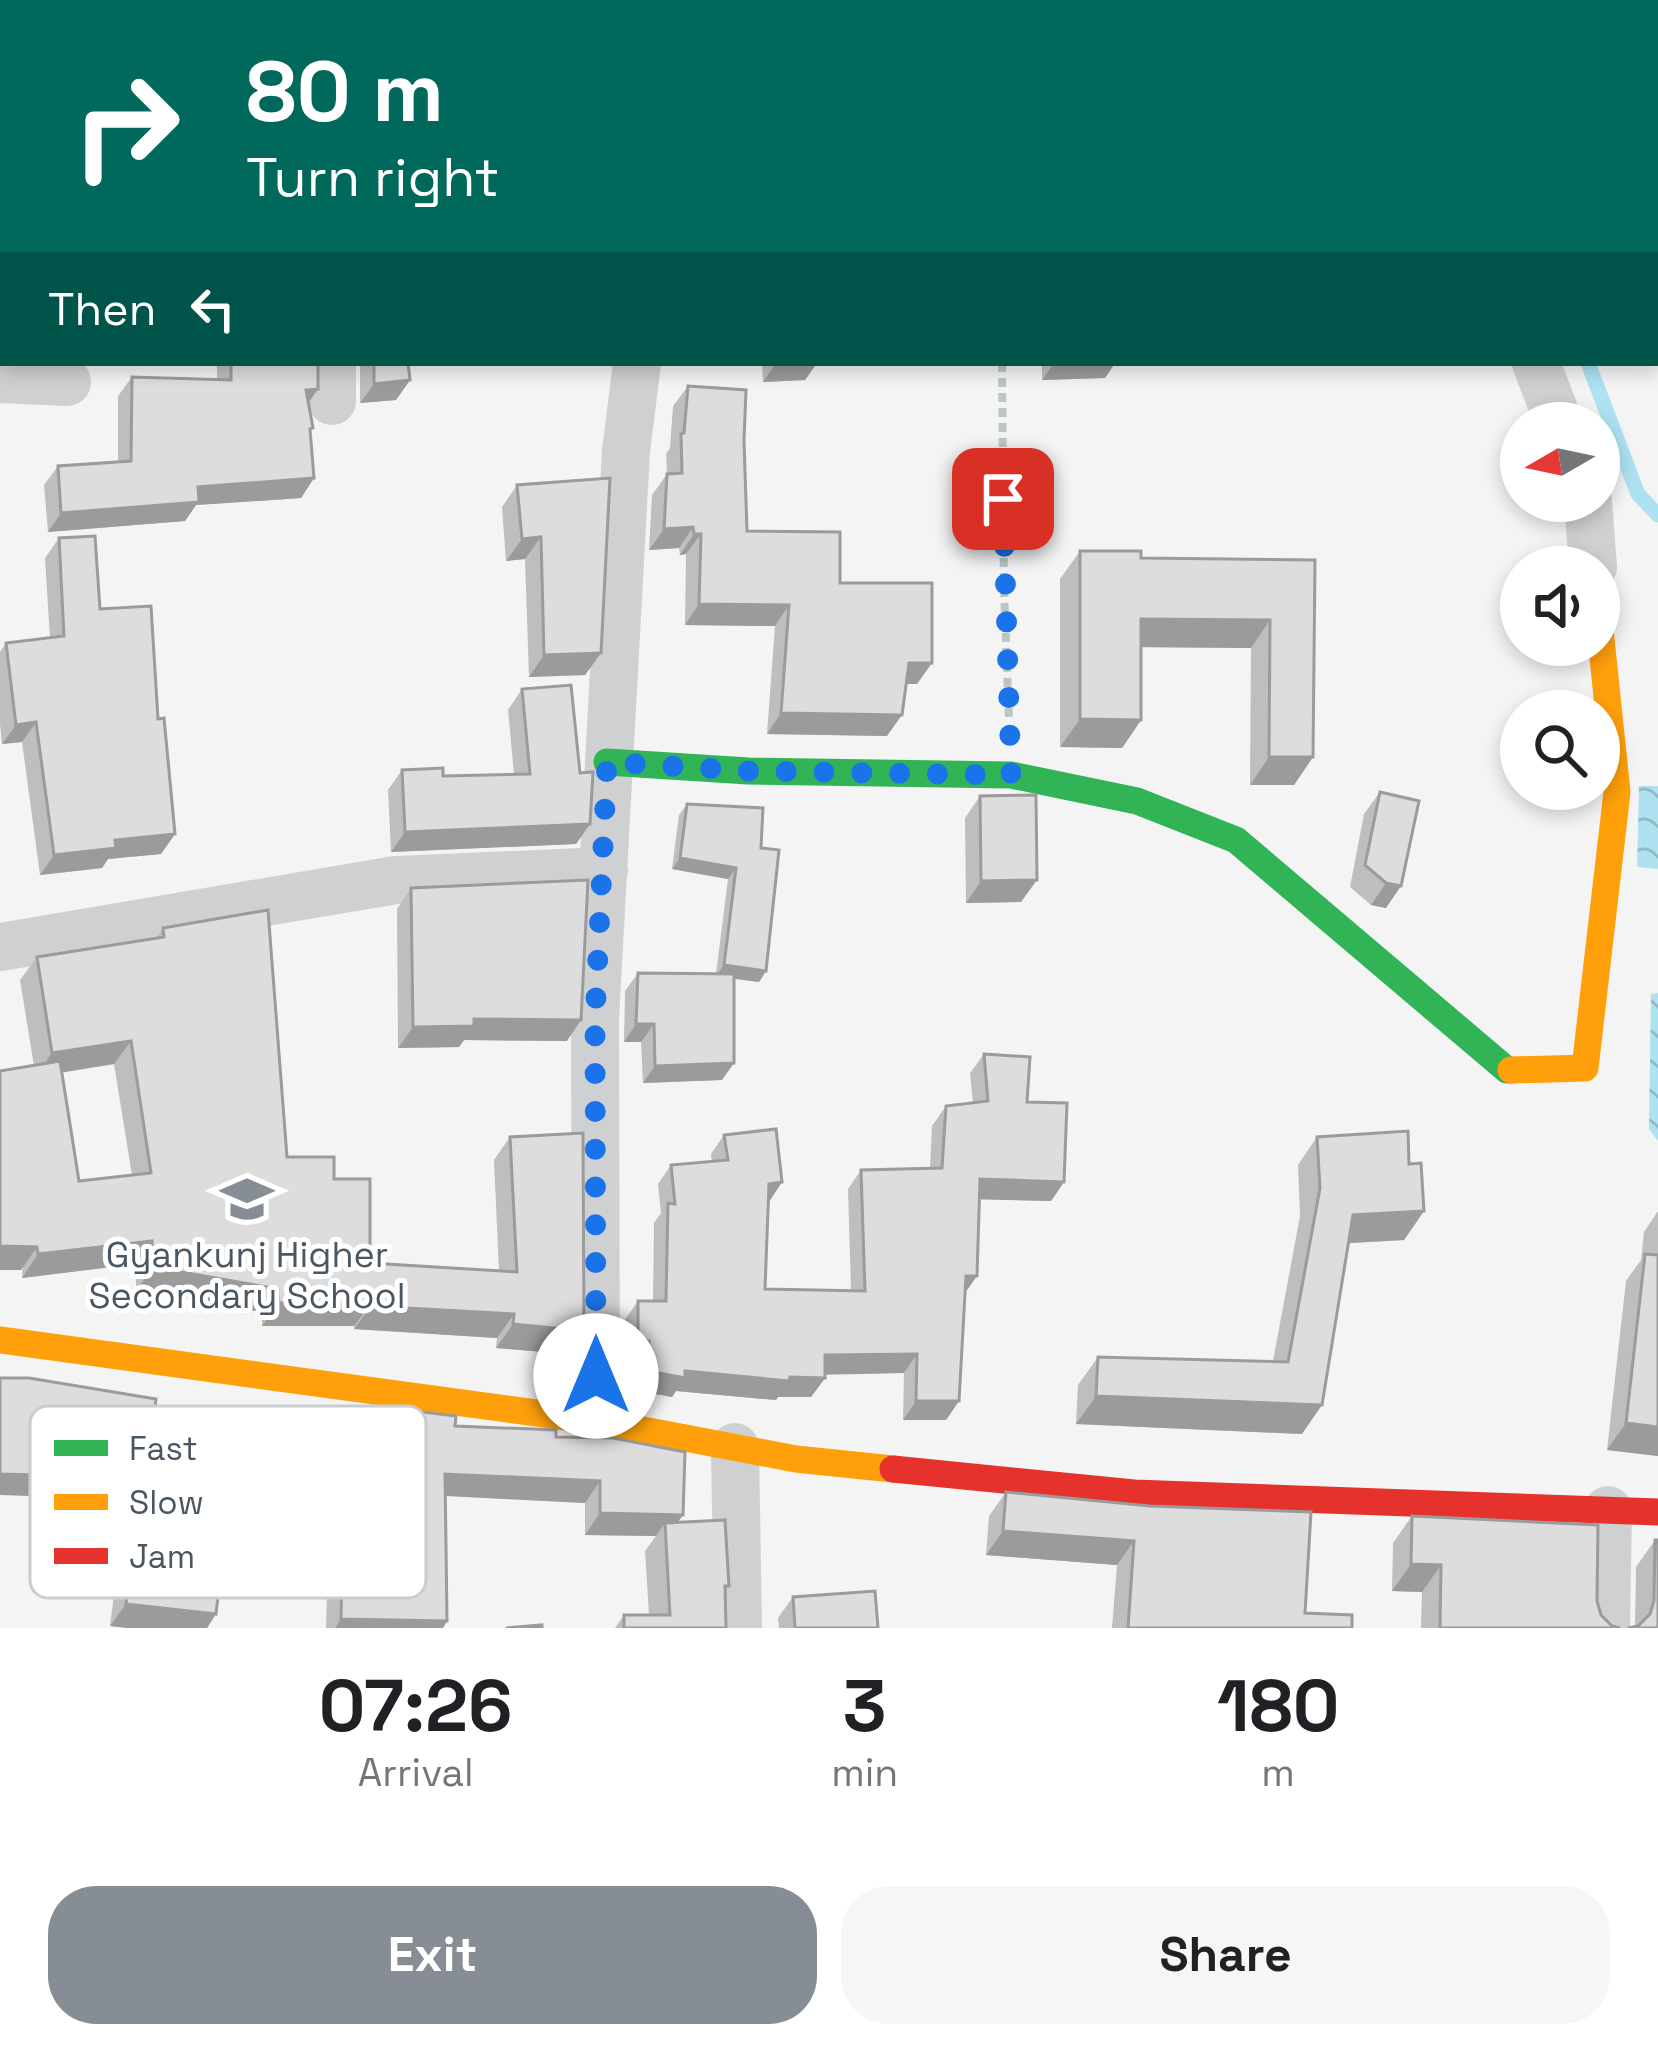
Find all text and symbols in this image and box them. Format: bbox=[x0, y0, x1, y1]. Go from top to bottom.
text: 80 m bbox=[246, 38, 444, 146]
icon: right bbox=[48, 48, 204, 204]
text: Turn right bbox=[246, 143, 499, 212]
icon: left bbox=[180, 276, 246, 342]
text: Then bbox=[48, 281, 156, 338]
north arrow bbox=[1500, 402, 1620, 522]
map controls bbox=[1500, 402, 1620, 810]
pin bbox=[952, 448, 1054, 550]
icon: arrive bbox=[970, 466, 1036, 532]
button: sound bbox=[1500, 546, 1620, 666]
button: search bbox=[1500, 690, 1620, 810]
school or university icon: Gyankunj Higher Secondary School bbox=[218, 1170, 276, 1228]
place label: Gyankunj Higher Secondary School bbox=[89, 1232, 405, 1319]
position arrow bbox=[533, 1313, 659, 1439]
legend bbox=[30, 1406, 426, 1598]
text: Fast bbox=[129, 1428, 198, 1470]
text: Slow bbox=[129, 1482, 204, 1524]
text: Jam bbox=[129, 1536, 195, 1578]
text: 07:26 bbox=[319, 1660, 513, 1752]
text: 3 bbox=[843, 1660, 887, 1752]
text: 180 bbox=[1217, 1660, 1339, 1752]
text: Arrival bbox=[358, 1748, 474, 1797]
text: min bbox=[831, 1748, 898, 1797]
text: m bbox=[1261, 1748, 1295, 1797]
button: Exit bbox=[48, 1886, 817, 2024]
button: Share bbox=[841, 1886, 1610, 2024]

